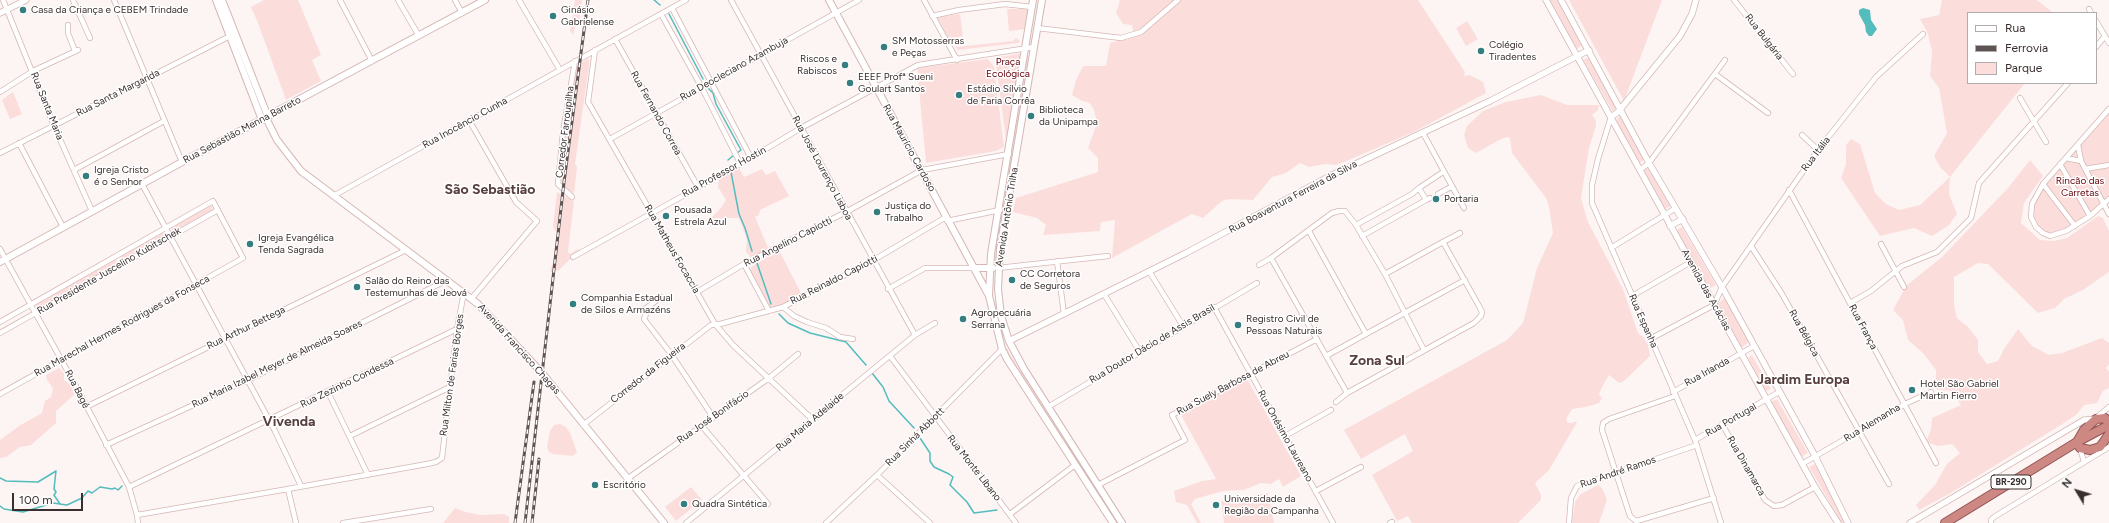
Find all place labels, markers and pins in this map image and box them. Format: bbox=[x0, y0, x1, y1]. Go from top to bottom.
place label: Casa da Criança e CEBEM Trindade bbox=[31, 4, 188, 16]
place label: Ginásio Gabrielense bbox=[561, 4, 614, 28]
marker: Casa da Criança e CEBEM Trindade bbox=[18, 5, 28, 15]
marker: Ginásio Gabrielense bbox=[548, 11, 558, 21]
place label: SM Motosserras e Peças bbox=[892, 35, 964, 58]
place label: Colégio Tiradentes bbox=[1489, 39, 1536, 62]
marker: SM Motosserras e Peças bbox=[879, 42, 889, 52]
marker: Colégio Tiradentes bbox=[1476, 46, 1486, 56]
place label: Riscos e Rabiscos bbox=[797, 53, 837, 76]
marker: Riscos e Rabiscos bbox=[840, 60, 850, 70]
place label: EEEF Profª Sueni Goulart Santos bbox=[858, 71, 933, 94]
marker: EEEF Profª Sueni Goulart Santos bbox=[845, 78, 855, 88]
place label: Estádio Sílvio de Faria Corrêa bbox=[967, 83, 1035, 106]
marker: Estádio Sílvio de Faria Corrêa bbox=[954, 90, 964, 100]
place label: Biblioteca da Unipampa bbox=[1039, 104, 1098, 128]
marker: Biblioteca da Unipampa bbox=[1026, 111, 1036, 121]
place label: Igreja Cristo é o Senhor bbox=[94, 164, 149, 188]
marker: Igreja Cristo é o Senhor bbox=[81, 171, 91, 181]
place label: Portaria bbox=[1444, 193, 1479, 205]
marker: Portaria bbox=[1431, 194, 1441, 204]
place label: Justiça do Trabalho bbox=[885, 200, 931, 224]
place label: Pousada Estrela Azul bbox=[674, 204, 726, 228]
marker: Justiça do Trabalho bbox=[872, 207, 882, 217]
marker: Pousada Estrela Azul bbox=[661, 211, 671, 221]
place label: Igreja Evangélica Tenda Sagrada bbox=[258, 232, 334, 256]
marker: Igreja Evangélica Tenda Sagrada bbox=[245, 239, 255, 249]
place label: CC Corretora de Seguros bbox=[1020, 268, 1080, 292]
place label: Salão do Reino das Testemunhas de Jeová bbox=[365, 275, 467, 298]
marker: CC Corretora de Seguros bbox=[1007, 275, 1017, 285]
marker: Salão do Reino das Testemunhas de Jeová bbox=[352, 282, 362, 292]
place label: Companhia Estadual de Silos e Armazéns bbox=[581, 292, 673, 316]
marker: Companhia Estadual de Silos e Armazéns bbox=[568, 299, 578, 309]
place label: Agropecuária Serrana bbox=[971, 307, 1031, 330]
place label: Registro Civil de Pessoas Naturais bbox=[1246, 313, 1322, 336]
marker: Agropecuária Serrana bbox=[958, 314, 968, 324]
marker: Registro Civil de Pessoas Naturais bbox=[1233, 320, 1243, 330]
place label: Hotel São Gabriel Martin Fierro bbox=[1920, 378, 1999, 402]
marker: Hotel São Gabriel Martin Fierro bbox=[1907, 385, 1917, 395]
place label: Escritório bbox=[603, 479, 646, 491]
marker: Escritório bbox=[590, 480, 600, 490]
place label: Universidade da Região da Campanha bbox=[1224, 493, 1319, 516]
place label: Quadra Sintética bbox=[692, 498, 767, 510]
marker: Quadra Sintética bbox=[679, 499, 689, 509]
marker: Universidade da Região da Campanha bbox=[1211, 500, 1221, 510]

